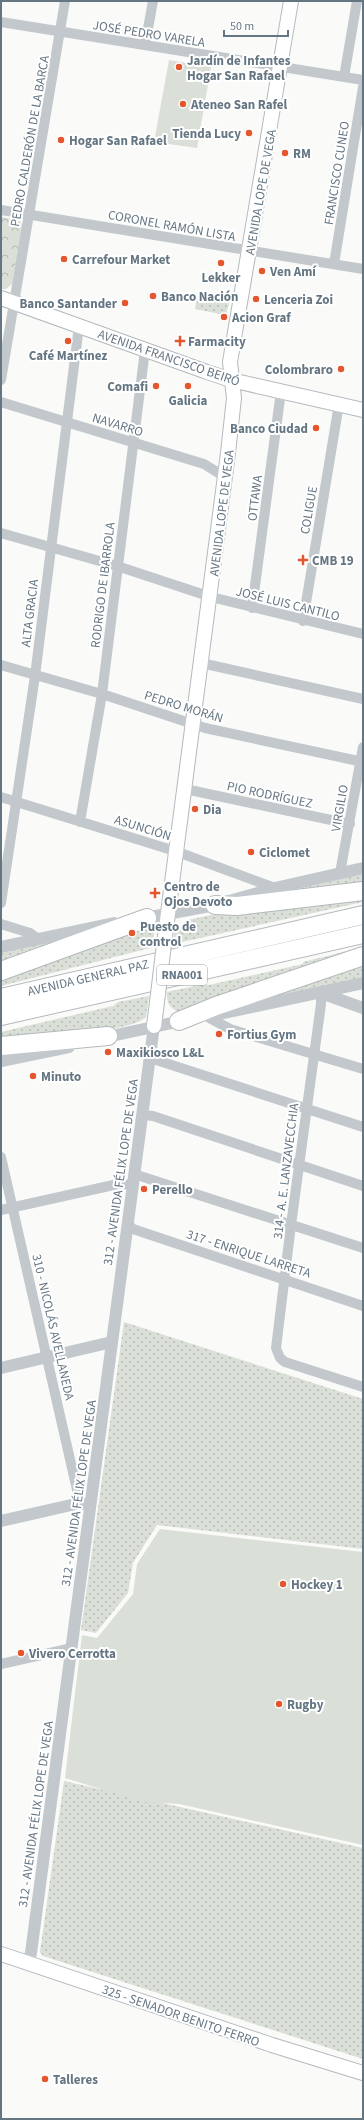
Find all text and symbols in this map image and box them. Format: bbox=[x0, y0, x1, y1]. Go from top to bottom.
scale bar bbox=[224, 12, 288, 38]
street label: JOSÉ PEDRO VARELA bbox=[91, 16, 207, 52]
text: 50 m bbox=[230, 18, 254, 35]
place label: Jardín de Infantes Hogar San Rafael bbox=[187, 52, 291, 85]
street label: PEDRO CALDERÓN DE LA BARCA bbox=[6, 53, 54, 228]
marker: Jardín de Infantes Hogar San Rafael bbox=[174, 62, 184, 72]
place label: Ateneo San Rafel bbox=[190, 96, 288, 114]
marker: Ateneo San Rafel bbox=[178, 99, 188, 109]
street label: FRANCISCO CUNEO bbox=[320, 120, 354, 226]
place label: Tienda Lucy bbox=[172, 125, 241, 143]
street label: AVENIDA LOPE DE VEGA bbox=[241, 127, 281, 256]
marker: Tienda Lucy bbox=[244, 128, 254, 138]
place label: Hogar San Rafael bbox=[69, 132, 167, 150]
marker: Hogar San Rafael bbox=[56, 135, 66, 145]
place label: RM bbox=[293, 145, 311, 163]
marker: RM bbox=[280, 148, 290, 158]
street label: CORONEL RAMÓN LISTA bbox=[107, 206, 238, 246]
place label: Carrefour Market bbox=[72, 251, 170, 269]
marker: Carrefour Market bbox=[59, 254, 69, 264]
marker: Lekker bbox=[216, 258, 226, 268]
place label: Ven Amí bbox=[269, 263, 317, 281]
marker: Ven Amí bbox=[257, 266, 267, 276]
place label: Lekker bbox=[201, 269, 241, 287]
place label: Banco Nación bbox=[161, 288, 239, 306]
marker: Banco Nación bbox=[148, 291, 158, 301]
place label: Lenceria Zoi bbox=[264, 291, 333, 309]
marker: Lenceria Zoi bbox=[251, 294, 261, 304]
place label: Banco Santander bbox=[19, 295, 118, 313]
marker: Banco Santander bbox=[120, 298, 130, 308]
place label: Acion Graf bbox=[231, 309, 291, 327]
marker: Acion Graf bbox=[219, 312, 229, 322]
street label: AVENIDA FRANCISCO BEIRÓ bbox=[95, 325, 242, 391]
place label: Farmacity bbox=[188, 333, 246, 351]
marker: Café Martínez bbox=[63, 336, 73, 346]
marker: Farmacity bbox=[175, 336, 185, 346]
place label: Café Martínez bbox=[29, 347, 107, 365]
place label: Colombraro bbox=[265, 361, 333, 379]
marker: Colombraro bbox=[336, 364, 346, 374]
place label: Comafi bbox=[107, 378, 148, 396]
marker: Comafi bbox=[151, 381, 161, 391]
marker: Galicia bbox=[183, 381, 193, 391]
place label: Galicia bbox=[169, 392, 208, 410]
street label: NAVARRO bbox=[90, 409, 145, 441]
place label: Banco Ciudad bbox=[230, 420, 308, 438]
marker: Banco Ciudad bbox=[311, 423, 321, 433]
street label: AVENIDA LOPE DE VEGA bbox=[205, 448, 239, 577]
street label: OTTAWA bbox=[243, 473, 267, 522]
street label: COLIGUE bbox=[296, 485, 322, 536]
street label: RODRIGO DE IBARROLA bbox=[86, 520, 120, 649]
place label: CMB 19 bbox=[312, 552, 354, 570]
marker: CMB 19 bbox=[297, 554, 309, 566]
street label: ALTA GRACIA bbox=[17, 577, 43, 648]
street label: JOSÉ LUIS CANTILO bbox=[234, 582, 342, 626]
street label: PEDRO MORÁN bbox=[142, 686, 225, 728]
street label: PIO RODRÍGUEZ bbox=[225, 777, 314, 813]
street label: VIRGILIO bbox=[327, 783, 353, 833]
place label: Dia bbox=[203, 801, 222, 819]
marker: Dia bbox=[190, 804, 200, 814]
street label: ASUNCIÓN bbox=[112, 811, 173, 845]
place label: Ciclomet bbox=[259, 844, 310, 862]
marker: Ciclomet bbox=[246, 847, 256, 857]
place label: Centro de Ojos Devoto bbox=[164, 878, 232, 911]
marker: Centro de Ojos Devoto bbox=[149, 887, 161, 899]
place label: Puesto de control bbox=[140, 918, 196, 951]
marker: Puesto de control bbox=[127, 928, 137, 938]
street label: AVENIDA GENERAL PAZ bbox=[26, 955, 151, 1001]
road number: RNA001 bbox=[157, 965, 207, 985]
place label: Fortius Gym bbox=[227, 1026, 296, 1044]
marker: Fortius Gym bbox=[214, 1029, 224, 1039]
place label: Maxikiosco L&L bbox=[116, 1044, 205, 1062]
marker: Maxikiosco L&L bbox=[103, 1047, 113, 1057]
place label: Minuto bbox=[41, 1068, 81, 1086]
marker: Minuto bbox=[28, 1071, 38, 1081]
street label: 312 - AVENIDA FÉLIX LOPE DE VEGA bbox=[99, 1077, 143, 1267]
street label: 314 - A. E. LANZAVECCHIA bbox=[269, 1101, 303, 1240]
place label: Perello bbox=[152, 1181, 193, 1199]
marker: Perello bbox=[139, 1184, 149, 1194]
street label: 317 - ENRIQUE LARRETA bbox=[184, 1225, 314, 1283]
street label: 310 - NICOLÁS AVELLANEDA bbox=[27, 1252, 79, 1403]
street label: 312 - AVENIDA FÉLIX LOPE DE VEGA bbox=[57, 1398, 101, 1588]
place label: Hockey 1 bbox=[291, 1576, 343, 1594]
marker: Hockey 1 bbox=[278, 1579, 288, 1589]
place label: Vivero Cerrotta bbox=[28, 1645, 116, 1663]
marker: Vivero Cerrotta bbox=[16, 1648, 26, 1658]
place label: Rugby bbox=[287, 1696, 324, 1714]
marker: Rugby bbox=[274, 1699, 284, 1709]
street label: 312 - AVENIDA FÉLIX LOPE DE VEGA bbox=[14, 1719, 58, 1909]
street label: 325 - SENADOR BENITO FERRO bbox=[100, 1981, 262, 2051]
place label: Talleres bbox=[53, 2071, 98, 2089]
marker: Talleres bbox=[40, 2074, 50, 2084]

